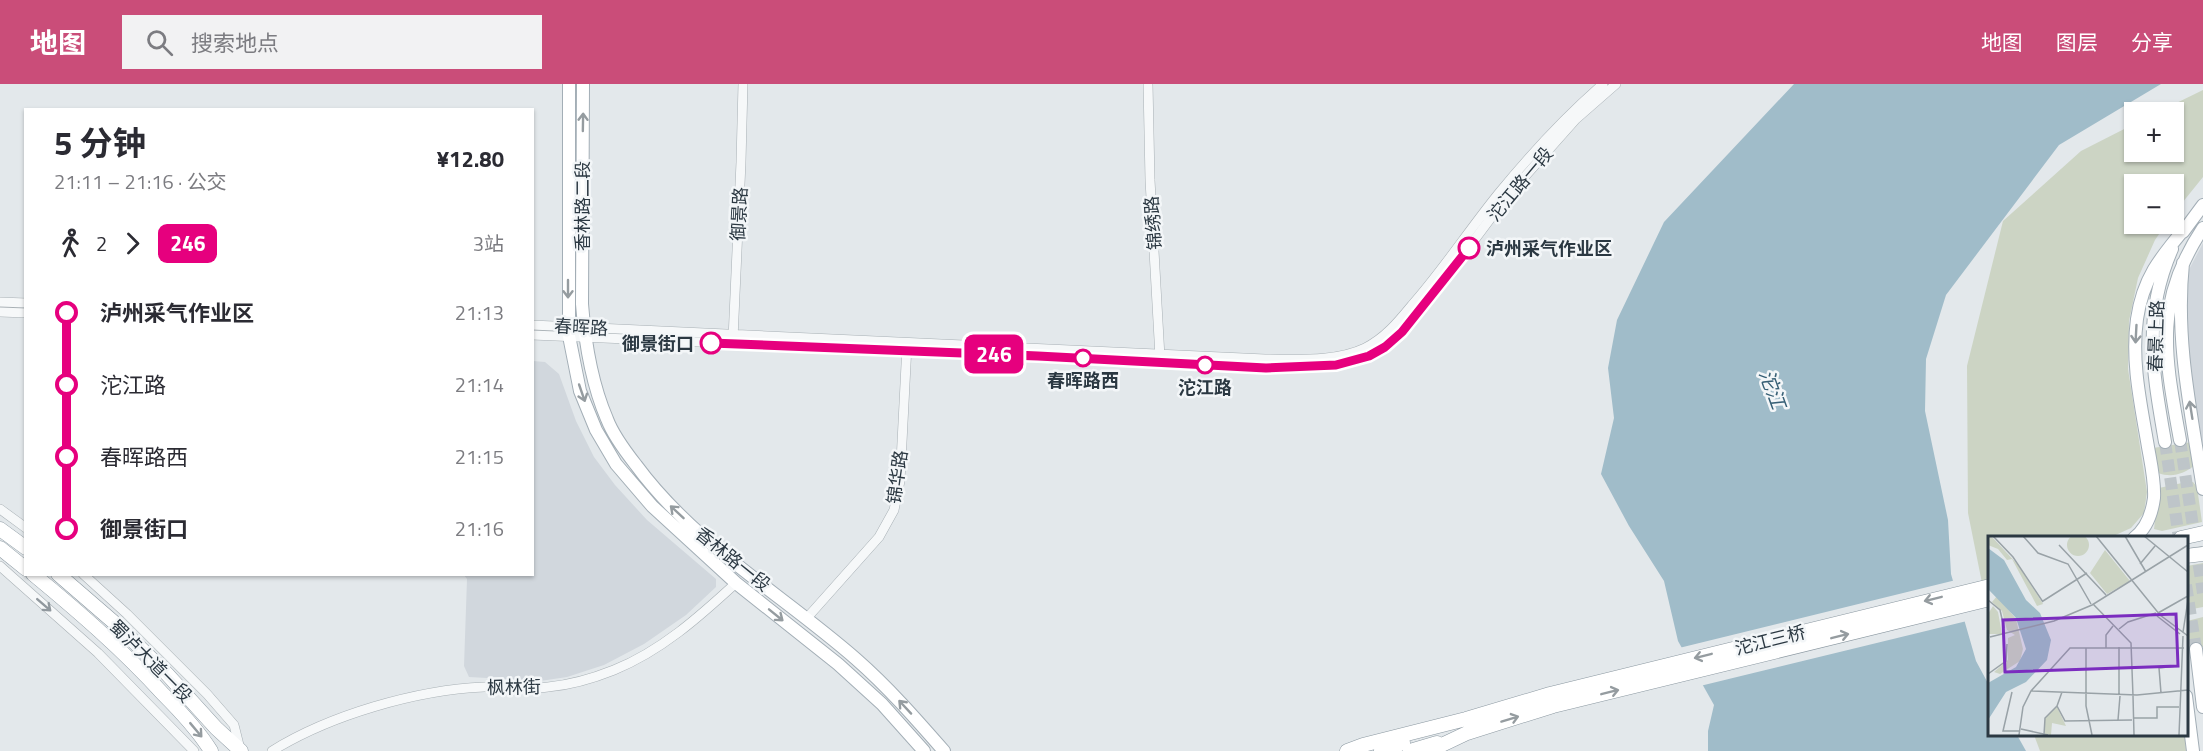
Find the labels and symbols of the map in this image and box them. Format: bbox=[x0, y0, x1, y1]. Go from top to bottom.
one-way arrow bbox=[577, 112, 589, 132]
street label: 沱江路一段 bbox=[1481, 141, 1559, 227]
street label: 香林路二段 bbox=[569, 161, 596, 251]
street label: 御景路 bbox=[724, 186, 754, 242]
street label: 锦绣路 bbox=[1138, 195, 1168, 251]
place label: 泸州采气作业区 bbox=[1486, 235, 1612, 262]
marker: 泸州采气作业区 bbox=[1458, 237, 1480, 259]
one-way arrow bbox=[562, 279, 574, 299]
street label: 春景上路 bbox=[2141, 300, 2171, 372]
street label: 春晖路 bbox=[553, 312, 609, 342]
one-way arrow bbox=[2130, 324, 2141, 344]
place label: 御景街口 bbox=[621, 330, 694, 357]
marker: 御景街口 bbox=[700, 332, 722, 354]
line badge: 246 bbox=[960, 334, 1028, 374]
marker: 春晖路西 bbox=[1074, 349, 1092, 367]
marker: 沱江路 bbox=[1196, 356, 1214, 374]
water label: 沱江 bbox=[1752, 365, 1795, 415]
place label: 春晖路西 bbox=[1047, 367, 1119, 394]
place label: 沱江路 bbox=[1178, 374, 1232, 401]
one-way arrow bbox=[577, 383, 588, 402]
one-way arrow bbox=[2185, 401, 2196, 420]
street label: 锦华路 bbox=[880, 448, 914, 506]
one-way arrow bbox=[670, 505, 685, 519]
street label: 香林路一段 bbox=[690, 520, 776, 598]
inset map bbox=[1988, 536, 2188, 736]
one-way arrow bbox=[1924, 594, 1943, 606]
one-way arrow bbox=[36, 598, 51, 612]
one-way arrow bbox=[768, 609, 784, 622]
street label: 蜀泸大道一段 bbox=[103, 613, 199, 709]
street label: 沱江三桥 bbox=[1732, 618, 1808, 662]
one-way arrow bbox=[1830, 629, 1849, 641]
one-way arrow bbox=[1694, 651, 1713, 663]
street label: 枫林街 bbox=[487, 673, 541, 701]
one-way arrow bbox=[1600, 686, 1619, 698]
one-way arrow bbox=[898, 700, 912, 715]
one-way arrow bbox=[1500, 713, 1519, 724]
one-way arrow bbox=[189, 722, 203, 737]

